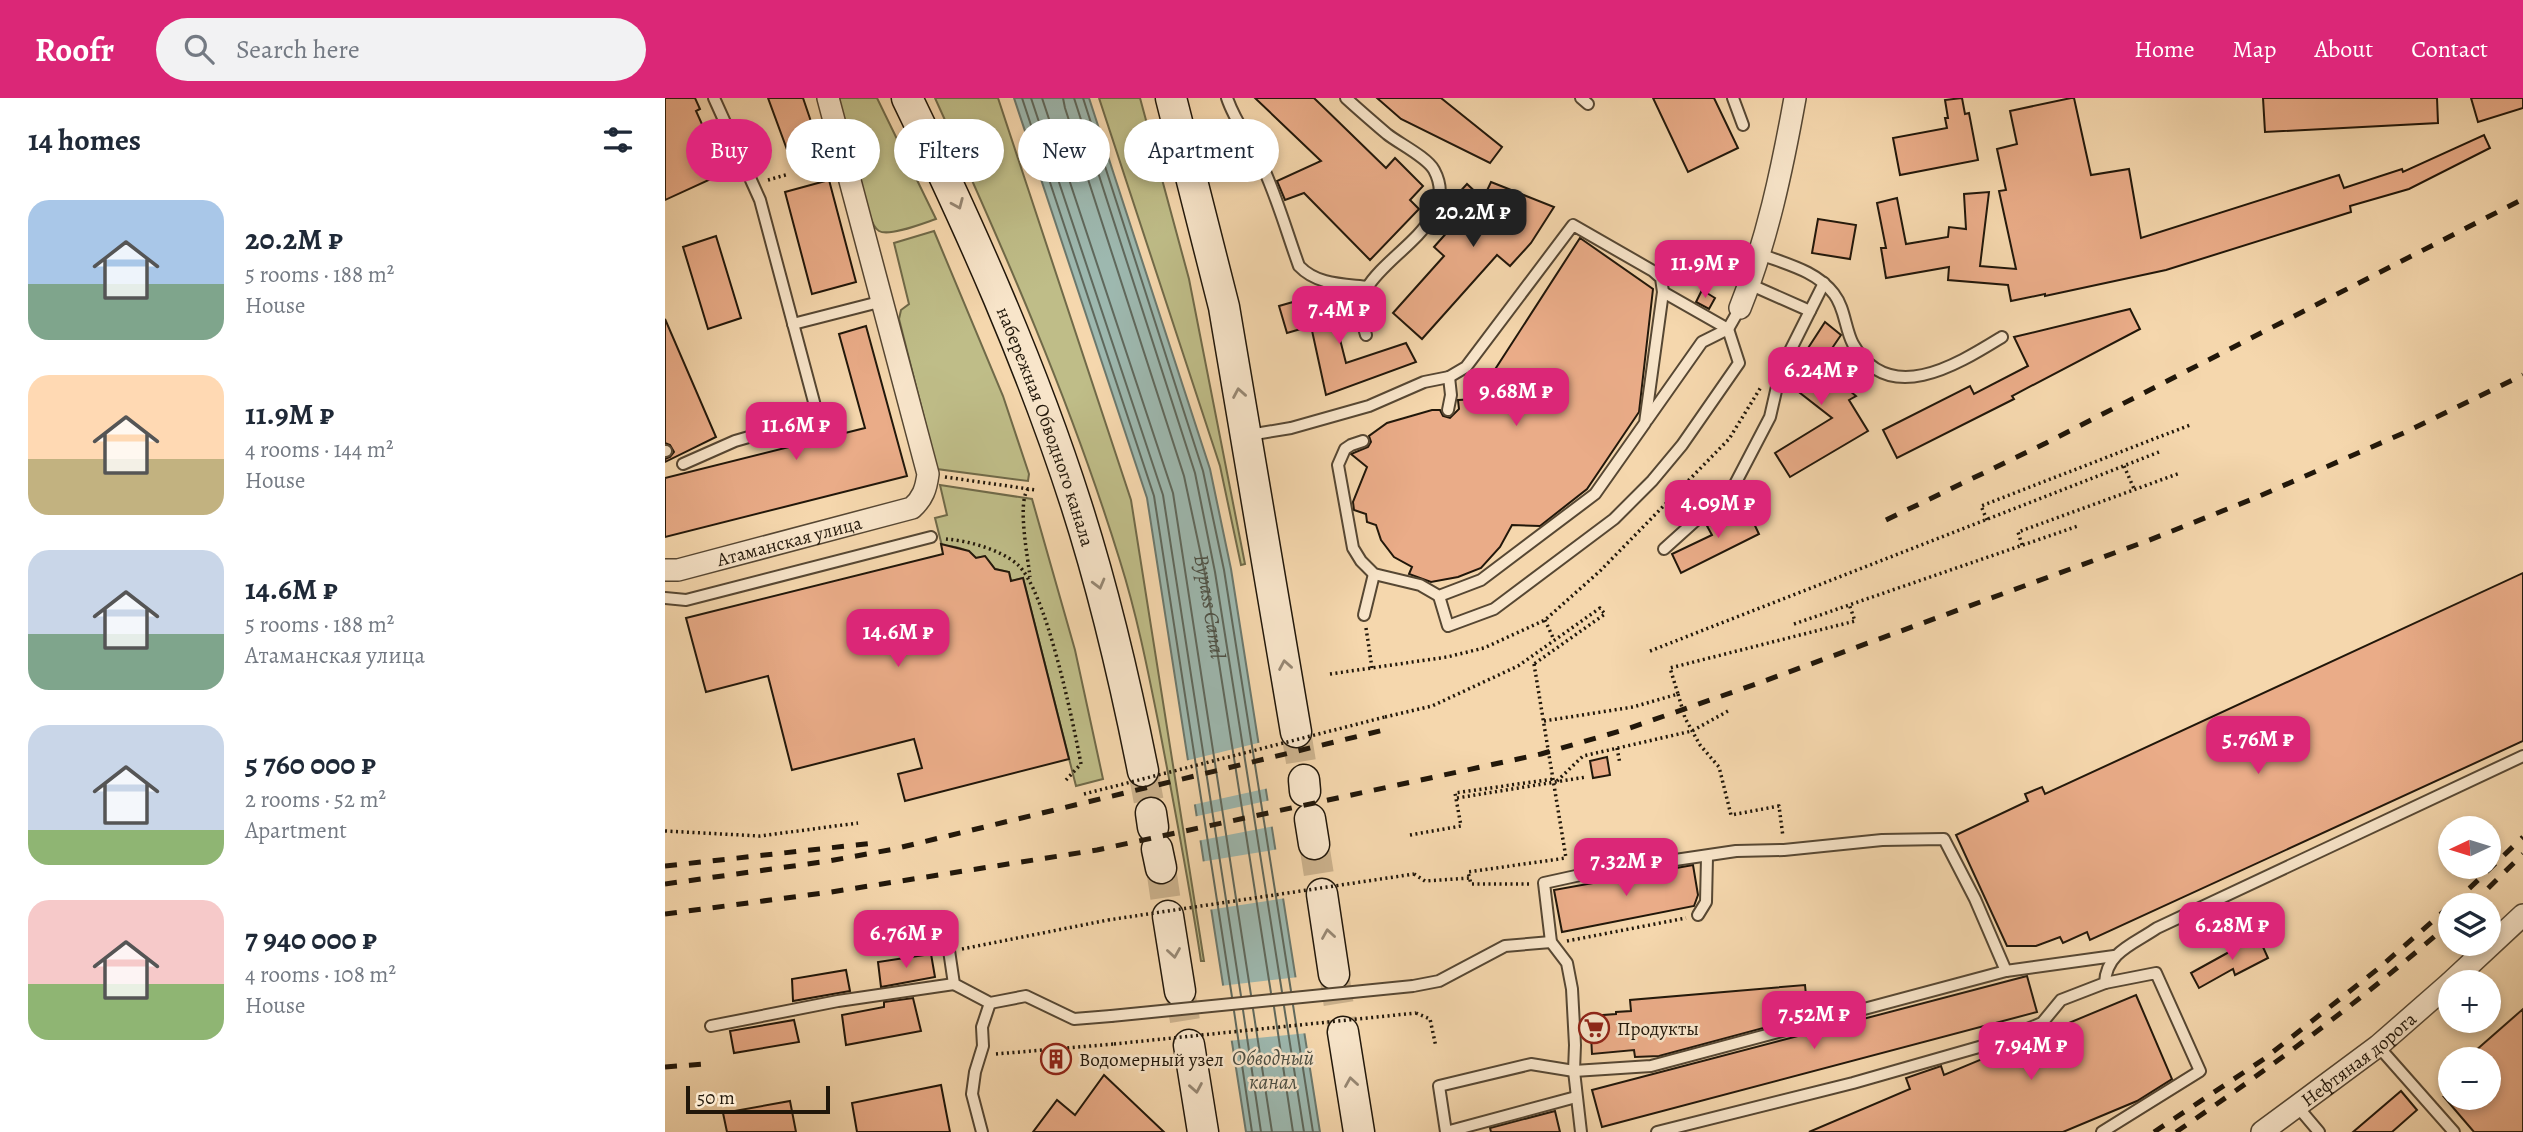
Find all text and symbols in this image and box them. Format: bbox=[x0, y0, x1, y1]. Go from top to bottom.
search box bbox=[156, 18, 646, 81]
text: Roofr bbox=[35, 27, 114, 72]
icon: search bbox=[180, 30, 218, 68]
text: Search here bbox=[236, 32, 360, 67]
text: Home bbox=[2134, 33, 2195, 65]
text: Map bbox=[2233, 33, 2277, 65]
text: About bbox=[2315, 33, 2373, 65]
text: Contact bbox=[2411, 33, 2488, 65]
chip: Buy bbox=[686, 119, 772, 182]
chip: Rent bbox=[786, 119, 880, 182]
chip: Filters bbox=[894, 119, 1004, 182]
chip: New bbox=[1018, 119, 1110, 182]
chip: Apartment bbox=[1124, 119, 1279, 182]
text: 14 homes bbox=[28, 120, 141, 160]
icon: filters bbox=[599, 121, 637, 159]
pin: 20.2M ₽ bbox=[1408, 190, 1538, 249]
text: 20.2M ₽ bbox=[1435, 196, 1511, 227]
one-way arrow bbox=[949, 197, 963, 209]
text: 20.2M ₽ bbox=[245, 219, 343, 259]
icon: home bbox=[84, 228, 168, 312]
pin: 11.9M ₽ bbox=[1640, 240, 1770, 300]
text: 11.9M ₽ bbox=[1671, 247, 1739, 278]
text: 5 rooms · 188 m² bbox=[245, 259, 394, 290]
pin: 7.4M ₽ bbox=[1282, 286, 1396, 346]
text: House bbox=[245, 290, 305, 321]
text: 7.4M ₽ bbox=[1308, 293, 1370, 324]
street label: набережная Обводного канала bbox=[990, 303, 1100, 550]
pin: 6.24M ₽ bbox=[1756, 348, 1886, 407]
text: 6.24M ₽ bbox=[1784, 354, 1858, 385]
pin: 9.68M ₽ bbox=[1451, 368, 1581, 428]
text: 9.68M ₽ bbox=[1479, 375, 1553, 406]
one-way arrow bbox=[1232, 387, 1247, 398]
text: 11.9M ₽ bbox=[245, 394, 334, 434]
pin: 11.6M ₽ bbox=[731, 402, 861, 462]
icon: home bbox=[84, 403, 168, 487]
text: 11.6M ₽ bbox=[762, 409, 830, 440]
text: 4 rooms · 144 m² bbox=[245, 434, 393, 465]
text: House bbox=[245, 465, 305, 496]
pin: 4.09M ₽ bbox=[1653, 480, 1783, 540]
text: 4.09M ₽ bbox=[1681, 487, 1755, 518]
street label: Атаманская улица bbox=[713, 510, 865, 573]
water label: Bypass Canal bbox=[1187, 552, 1232, 661]
text: 14.6M ₽ bbox=[245, 569, 338, 609]
icon: home bbox=[84, 578, 168, 662]
one-way arrow bbox=[1090, 578, 1105, 590]
text: 5 rooms · 188 m² bbox=[245, 609, 394, 640]
pin: 14.6M ₽ bbox=[833, 610, 963, 669]
text: 14.6M ₽ bbox=[862, 616, 934, 647]
text: Атаманская улица bbox=[245, 640, 425, 671]
one-way arrow bbox=[1278, 659, 1293, 671]
pin: 5.76M ₽ bbox=[2193, 716, 2323, 776]
text: 5.76M ₽ bbox=[2222, 723, 2294, 754]
text: 5 760 000 ₽ bbox=[245, 744, 376, 784]
icon: home bbox=[84, 753, 168, 837]
text: 2 rooms · 52 m² bbox=[245, 784, 386, 815]
text: Apartment bbox=[245, 815, 347, 846]
north arrow bbox=[2438, 816, 2501, 878]
map controls bbox=[2438, 816, 2501, 1110]
pin: 7.32M ₽ bbox=[1561, 838, 1691, 898]
text: 7.32M ₽ bbox=[1590, 845, 1662, 876]
button: layers bbox=[2438, 893, 2501, 956]
pin: 6.28M ₽ bbox=[2167, 902, 2297, 962]
text: 6.28M ₽ bbox=[2195, 909, 2269, 940]
pin: 6.76M ₽ bbox=[841, 910, 971, 970]
text: 6.76M ₽ bbox=[870, 917, 942, 948]
text: 7 940 000 ₽ bbox=[245, 919, 377, 959]
icon: home bbox=[84, 928, 168, 1012]
one-way arrow bbox=[1321, 928, 1336, 940]
one-way arrow bbox=[1166, 947, 1181, 959]
text: 4 rooms · 108 m² bbox=[245, 959, 396, 990]
button: + bbox=[2438, 970, 2501, 1033]
text: House bbox=[245, 990, 305, 1021]
pin: 7.52M ₽ bbox=[1749, 992, 1879, 1051]
text: 7.52M ₽ bbox=[1778, 998, 1850, 1029]
street label: Нефтяная дорога bbox=[2296, 1006, 2422, 1113]
supermarket icon: Продукты bbox=[1577, 1011, 1611, 1045]
place label: Продукты bbox=[1617, 1016, 1699, 1042]
pin: 7.94M ₽ bbox=[1966, 1023, 2096, 1082]
text: 7.94M ₽ bbox=[1995, 1029, 2067, 1060]
building icon: Водомерный узел bbox=[1039, 1042, 1073, 1076]
water label: Обводный канал bbox=[1232, 1044, 1314, 1096]
place label: Водомерный узел bbox=[1079, 1047, 1224, 1073]
button: − bbox=[2438, 1047, 2501, 1110]
one-way arrow bbox=[1343, 1076, 1358, 1088]
one-way arrow bbox=[1188, 1082, 1203, 1094]
scale bar bbox=[686, 1083, 829, 1115]
text: 50 m bbox=[697, 1085, 735, 1111]

